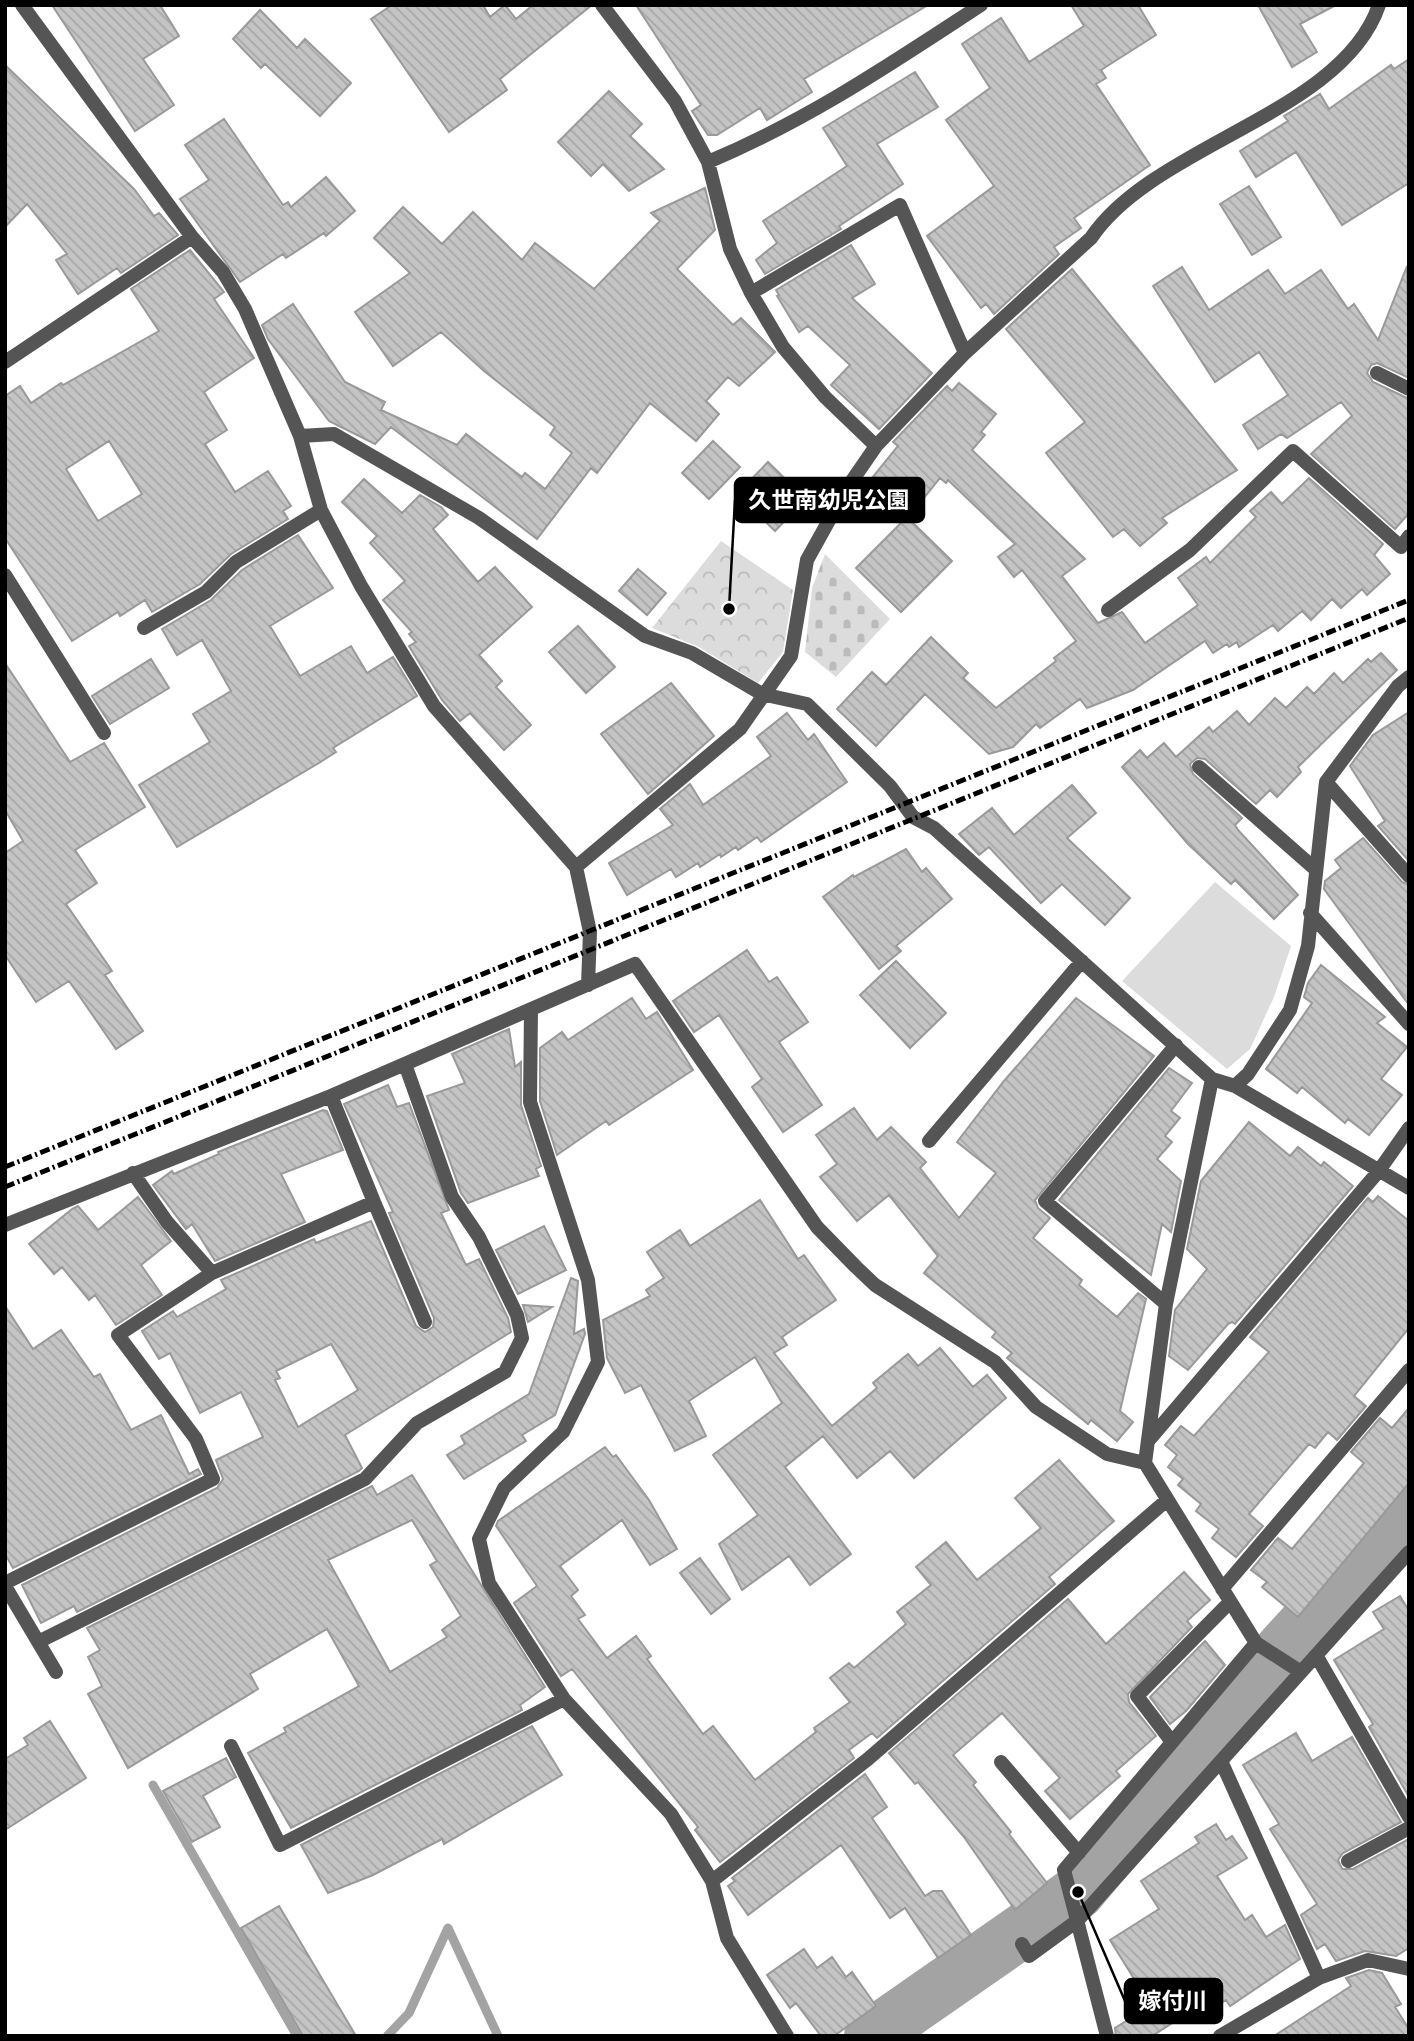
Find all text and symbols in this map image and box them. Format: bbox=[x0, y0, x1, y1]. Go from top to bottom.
callout: 久世南幼児公園 bbox=[735, 478, 924, 522]
text: 久世南幼児公園 bbox=[749, 486, 910, 514]
callout: 嫁付川 bbox=[1125, 1979, 1222, 2023]
text: 嫁付川 bbox=[1139, 1987, 1208, 2015]

